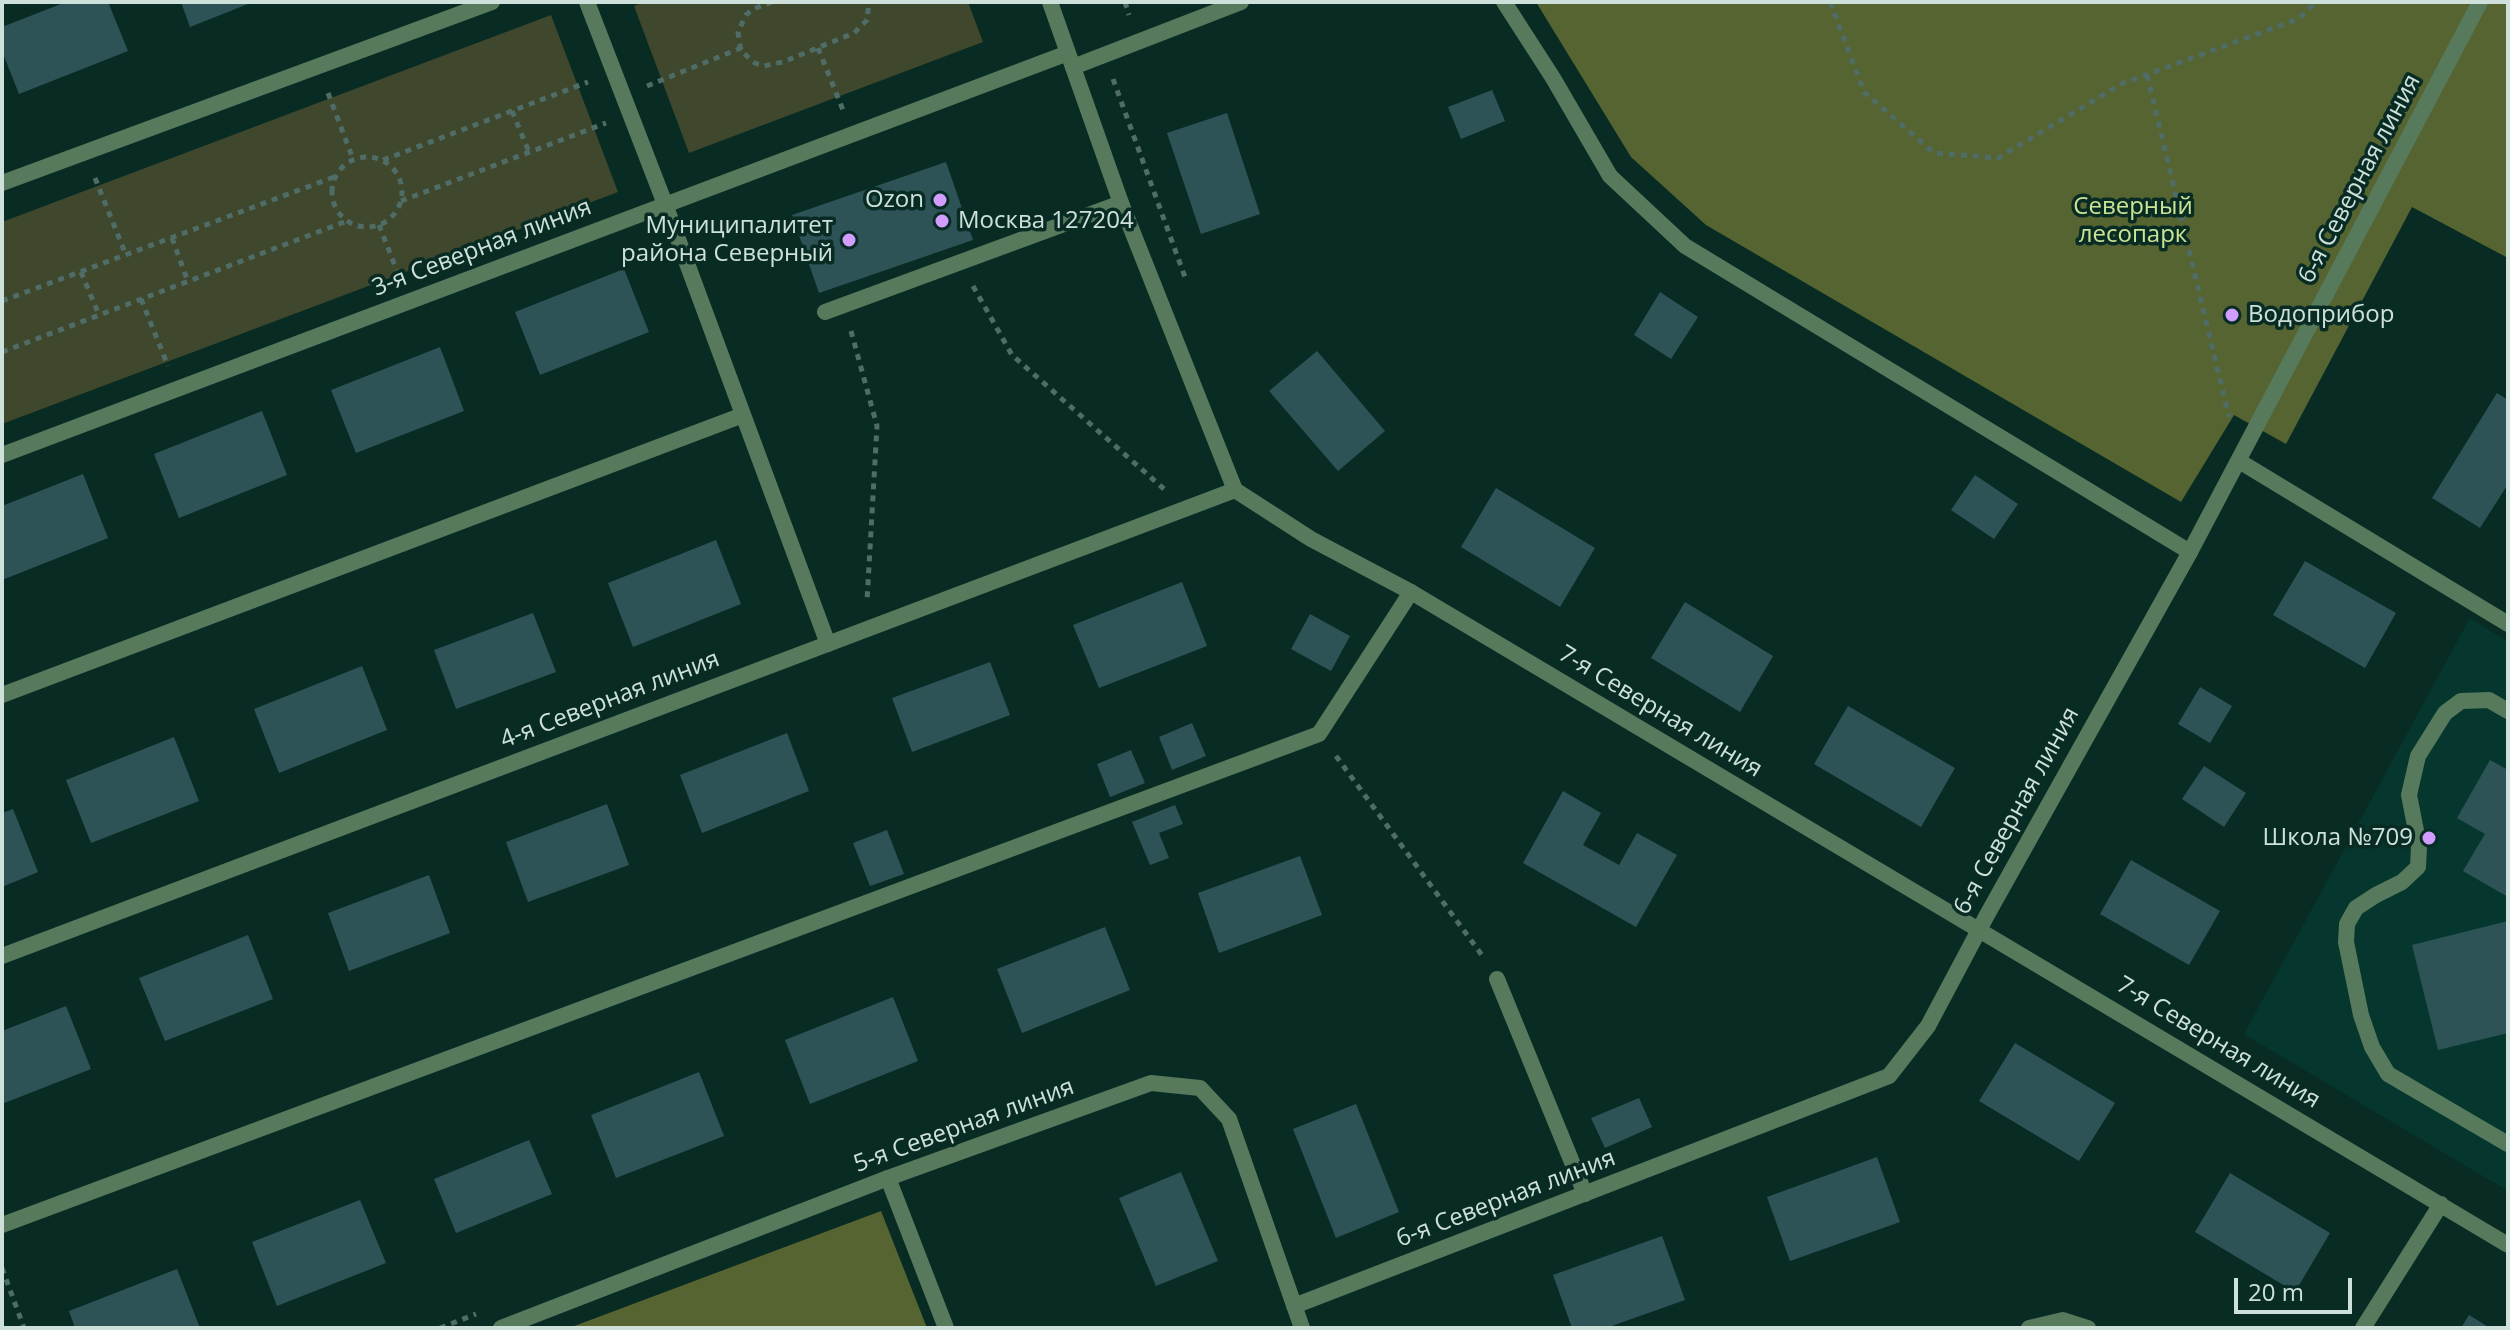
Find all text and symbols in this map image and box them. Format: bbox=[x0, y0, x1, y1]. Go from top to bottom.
street label: 6-я Северная линия bbox=[2293, 70, 2427, 288]
place label: Ozon bbox=[865, 186, 924, 214]
marker: Ozon bbox=[931, 191, 949, 209]
street label: 3-я Северная линия bbox=[368, 193, 596, 303]
park label: Северный лесопарк bbox=[2073, 193, 2193, 249]
place label: Москва 127204 bbox=[958, 207, 1134, 235]
place label: Муниципалитет района Северный bbox=[621, 212, 833, 268]
marker: Москва 127204 bbox=[933, 212, 951, 230]
marker: Муниципалитет района Северный bbox=[840, 231, 858, 249]
place label: Водоприбор bbox=[2248, 301, 2394, 329]
marker: Водоприбор bbox=[2223, 306, 2241, 324]
street label: 7-я Северная линия bbox=[1553, 640, 1767, 784]
street label: 4-я Северная линия bbox=[496, 645, 724, 755]
street label: 6-я Северная линия bbox=[1948, 702, 2086, 920]
place label: Школа №709 bbox=[2262, 824, 2413, 852]
marker: Школа №709 bbox=[2420, 829, 2438, 847]
street label: 7-я Северная линия bbox=[2111, 971, 2325, 1115]
street label: 5-я Северная линия bbox=[850, 1073, 1078, 1179]
street label: 6-я Северная линия bbox=[1392, 1144, 1620, 1254]
scale bar bbox=[2238, 1262, 2356, 1312]
text: 20 m bbox=[2248, 1275, 2304, 1308]

